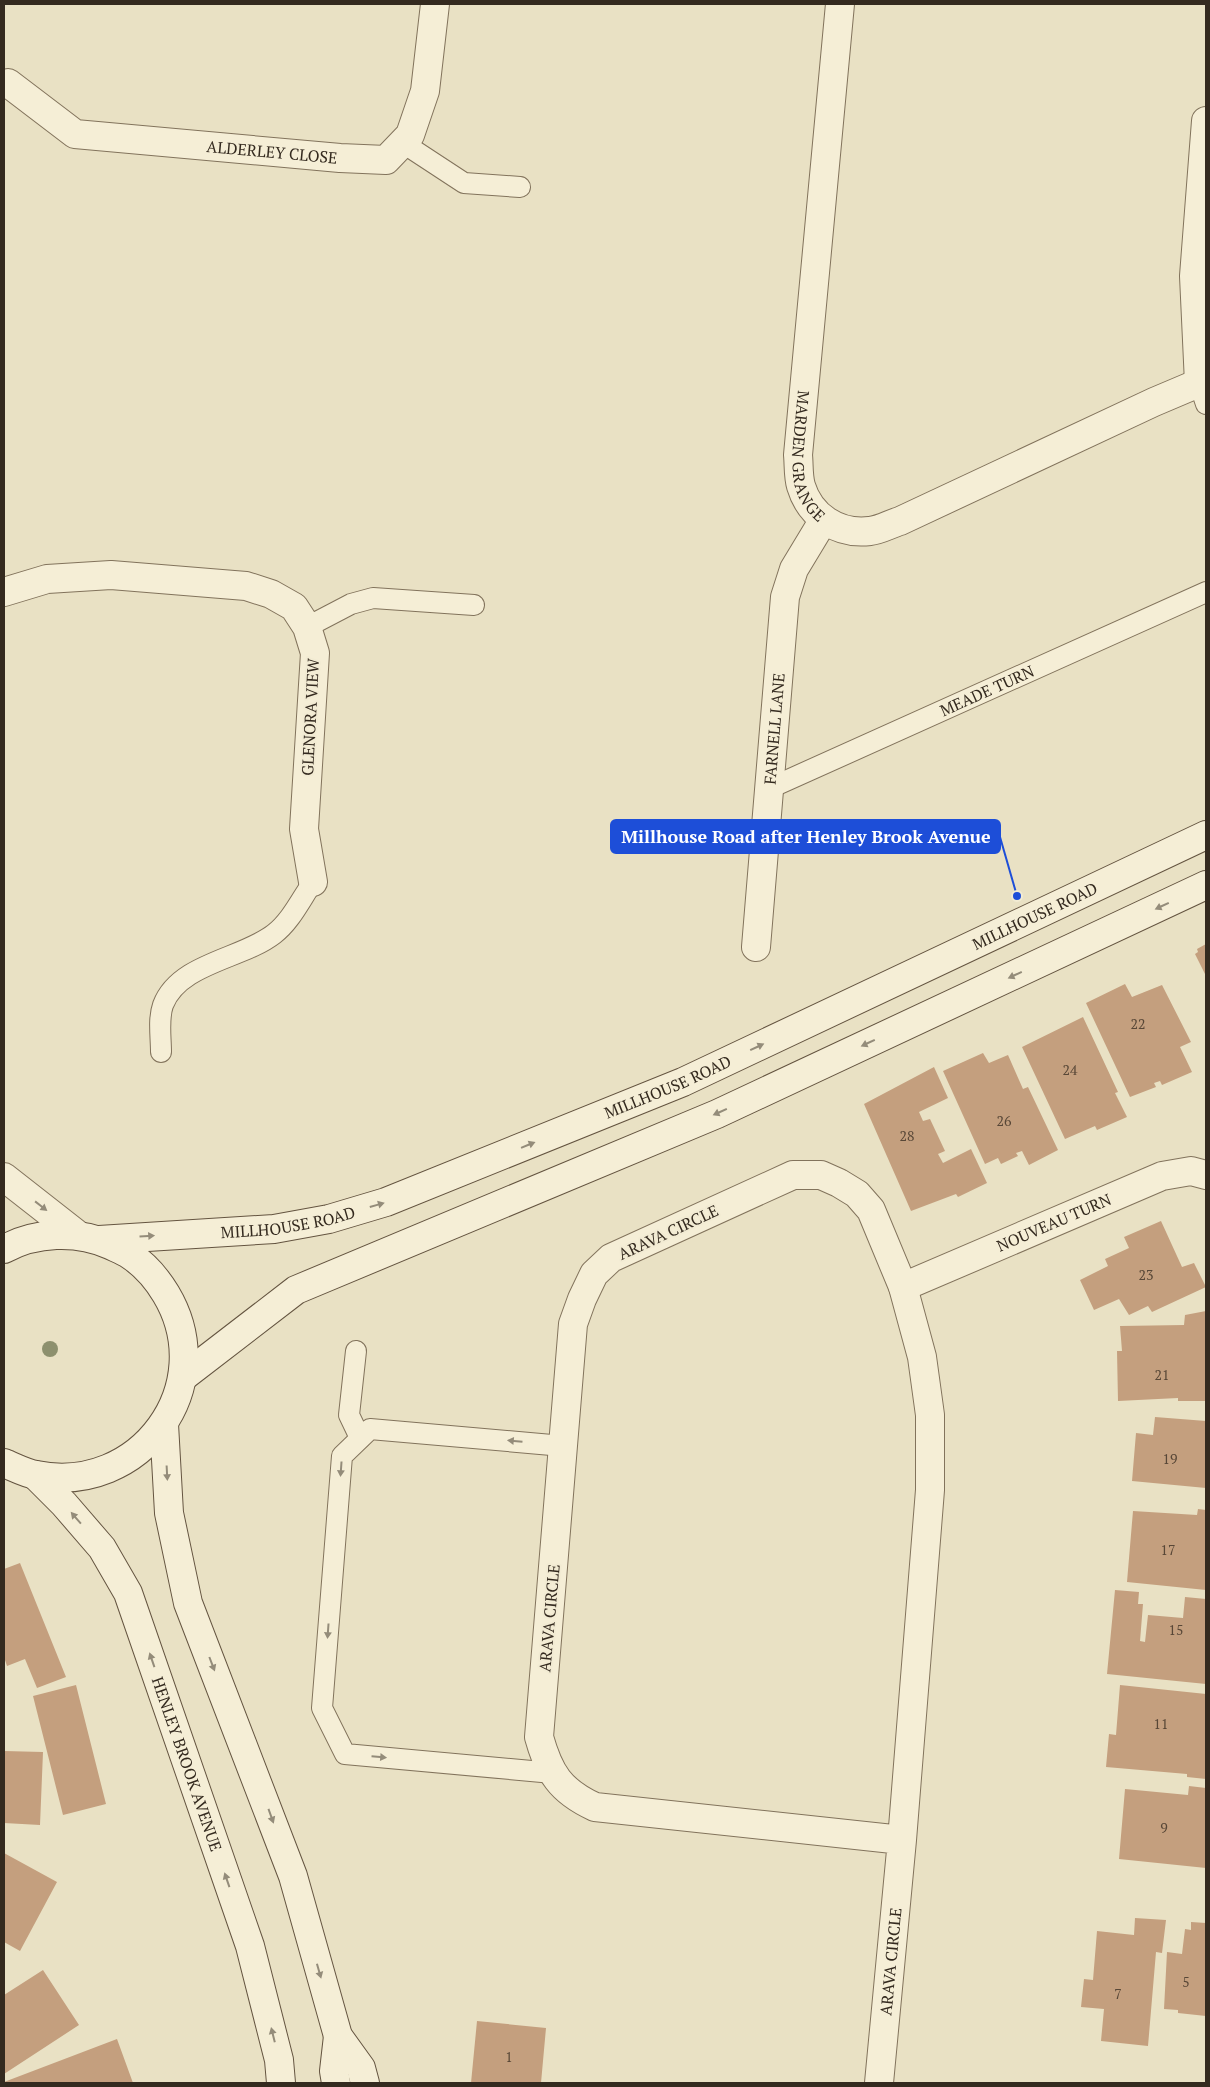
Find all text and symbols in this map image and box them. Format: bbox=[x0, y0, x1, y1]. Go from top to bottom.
street label: ALDERLEY CLOSE bbox=[206, 135, 338, 169]
street label: MARDEN GRANGE bbox=[787, 390, 830, 527]
street label: GLENORA VIEW bbox=[296, 658, 324, 776]
street label: MEADE TURN bbox=[936, 660, 1038, 721]
street label: FARNELL LANE bbox=[758, 672, 790, 785]
callout: Millhouse Road after Henley Brook Avenue bbox=[611, 820, 1000, 853]
text: Millhouse Road after Henley Brook Avenue bbox=[621, 824, 991, 848]
street label: MILLHOUSE ROAD bbox=[968, 877, 1101, 955]
one-way arrow bbox=[1155, 902, 1169, 910]
one-way arrow bbox=[1008, 971, 1022, 979]
house number: 22 bbox=[1131, 1014, 1145, 1033]
one-way arrow bbox=[861, 1040, 875, 1048]
one-way arrow bbox=[750, 1042, 764, 1050]
street label: MILLHOUSE ROAD bbox=[601, 1050, 735, 1124]
house number: 24 bbox=[1063, 1060, 1078, 1079]
one-way arrow bbox=[713, 1108, 727, 1116]
house number: 26 bbox=[997, 1111, 1012, 1130]
house number: 28 bbox=[900, 1126, 914, 1145]
one-way arrow bbox=[520, 1140, 535, 1148]
street label: NOUVEAU TURN bbox=[993, 1188, 1115, 1257]
street label: ARAVA CIRCLE bbox=[614, 1199, 722, 1265]
one-way arrow bbox=[369, 1200, 384, 1208]
one-way arrow bbox=[34, 1201, 47, 1212]
street label: MILLHOUSE ROAD bbox=[220, 1201, 358, 1243]
one-way arrow bbox=[140, 1232, 156, 1240]
house number: 23 bbox=[1139, 1265, 1153, 1284]
house number: 21 bbox=[1155, 1365, 1169, 1384]
one-way arrow bbox=[506, 1437, 522, 1445]
house number: 19 bbox=[1163, 1449, 1177, 1468]
one-way arrow bbox=[336, 1461, 344, 1477]
one-way arrow bbox=[163, 1465, 171, 1481]
one-way arrow bbox=[71, 1512, 82, 1524]
house number: 17 bbox=[1161, 1540, 1175, 1559]
street label: ARAVA CIRCLE bbox=[533, 1563, 565, 1673]
house number: 15 bbox=[1169, 1620, 1183, 1639]
one-way arrow bbox=[324, 1623, 332, 1639]
one-way arrow bbox=[147, 1652, 155, 1667]
one-way arrow bbox=[209, 1657, 216, 1672]
street label: HENLEY BROOK AVENUE bbox=[147, 1674, 227, 1854]
house number: 11 bbox=[1154, 1714, 1168, 1733]
one-way arrow bbox=[371, 1753, 387, 1761]
one-way arrow bbox=[267, 1809, 275, 1824]
house number: 9 bbox=[1160, 1818, 1168, 1837]
one-way arrow bbox=[223, 1872, 230, 1887]
street label: ARAVA CIRCLE bbox=[874, 1907, 907, 2016]
one-way arrow bbox=[316, 1964, 324, 1979]
house number: 5 bbox=[1182, 1972, 1190, 1991]
house number: 7 bbox=[1114, 1984, 1122, 2003]
one-way arrow bbox=[268, 2028, 276, 2043]
house number: 1 bbox=[505, 2047, 513, 2066]

